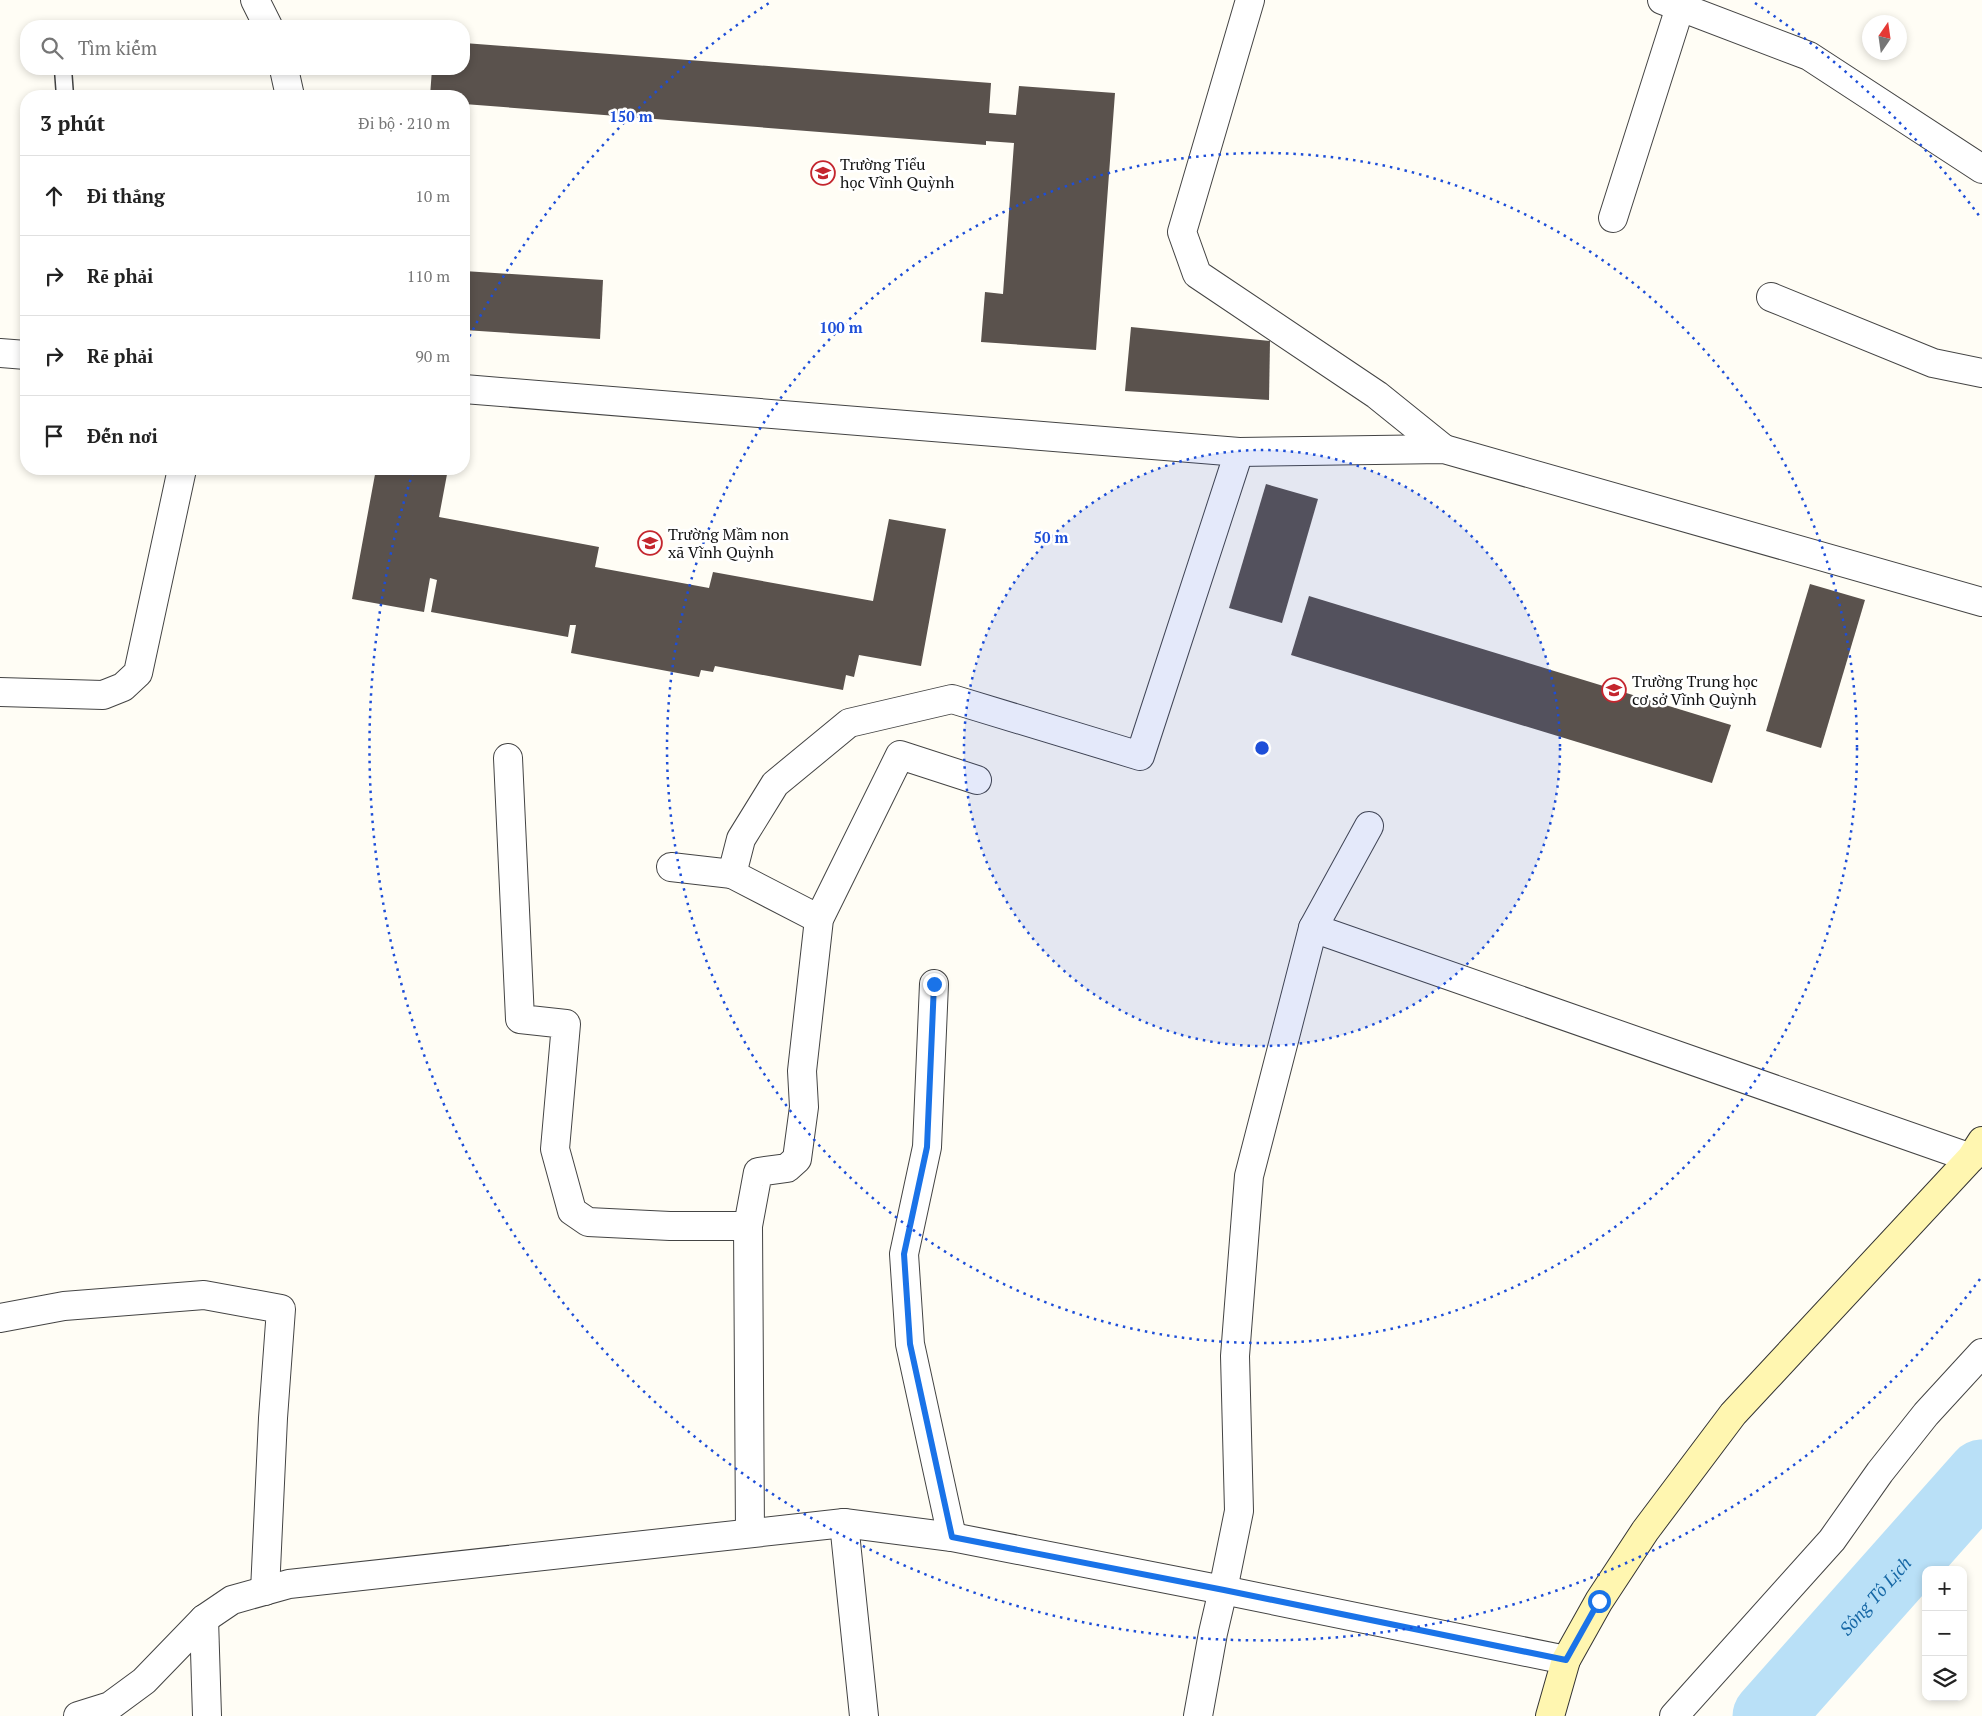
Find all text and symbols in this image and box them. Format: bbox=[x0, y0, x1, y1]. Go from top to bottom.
north arrow bbox=[1862, 15, 1907, 60]
search box bbox=[20, 20, 470, 75]
icon: search bbox=[38, 34, 66, 62]
text: Tìm kiếm bbox=[78, 35, 157, 60]
text: 150 m bbox=[609, 106, 653, 126]
text: 3 phút bbox=[40, 109, 105, 137]
text: Đi bộ · 210 m bbox=[358, 112, 450, 134]
place label: Trường Tiểu học Vĩnh Quỳnh bbox=[840, 153, 955, 193]
school or university icon: Trường Tiểu học Vĩnh Quỳnh bbox=[810, 160, 836, 186]
icon: ahead bbox=[40, 182, 68, 210]
text: Đi thẳng bbox=[87, 183, 165, 208]
text: 10 m bbox=[415, 185, 450, 207]
icon: right bbox=[40, 262, 68, 290]
text: Rẽ phải bbox=[87, 263, 153, 288]
text: 110 m bbox=[407, 265, 450, 287]
text: 100 m bbox=[819, 317, 863, 337]
icon: right bbox=[40, 342, 68, 370]
text: Rẽ phải bbox=[87, 343, 153, 368]
text: 90 m bbox=[415, 345, 450, 367]
icon: arrive bbox=[40, 422, 68, 450]
text: Đến nơi bbox=[87, 423, 158, 448]
place label: Trường Mầm non xã Vĩnh Quỳnh bbox=[668, 523, 790, 563]
text: 50 m bbox=[1034, 527, 1069, 547]
school or university icon: Trường Mầm non xã Vĩnh Quỳnh bbox=[637, 530, 663, 556]
place label: Trường Trung học cơ sở Vĩnh Quỳnh bbox=[1632, 670, 1758, 710]
school or university icon: Trường Trung học cơ sở Vĩnh Quỳnh bbox=[1601, 677, 1627, 703]
centre of rings bbox=[1253, 739, 1271, 757]
route end bbox=[923, 973, 946, 996]
water label: Sông Tô Lịch bbox=[1833, 1551, 1916, 1640]
map controls bbox=[1922, 1566, 1967, 1701]
button: + bbox=[1922, 1566, 1967, 1611]
route start bbox=[1588, 1590, 1611, 1613]
button: − bbox=[1922, 1611, 1967, 1656]
button: layers bbox=[1922, 1656, 1967, 1701]

